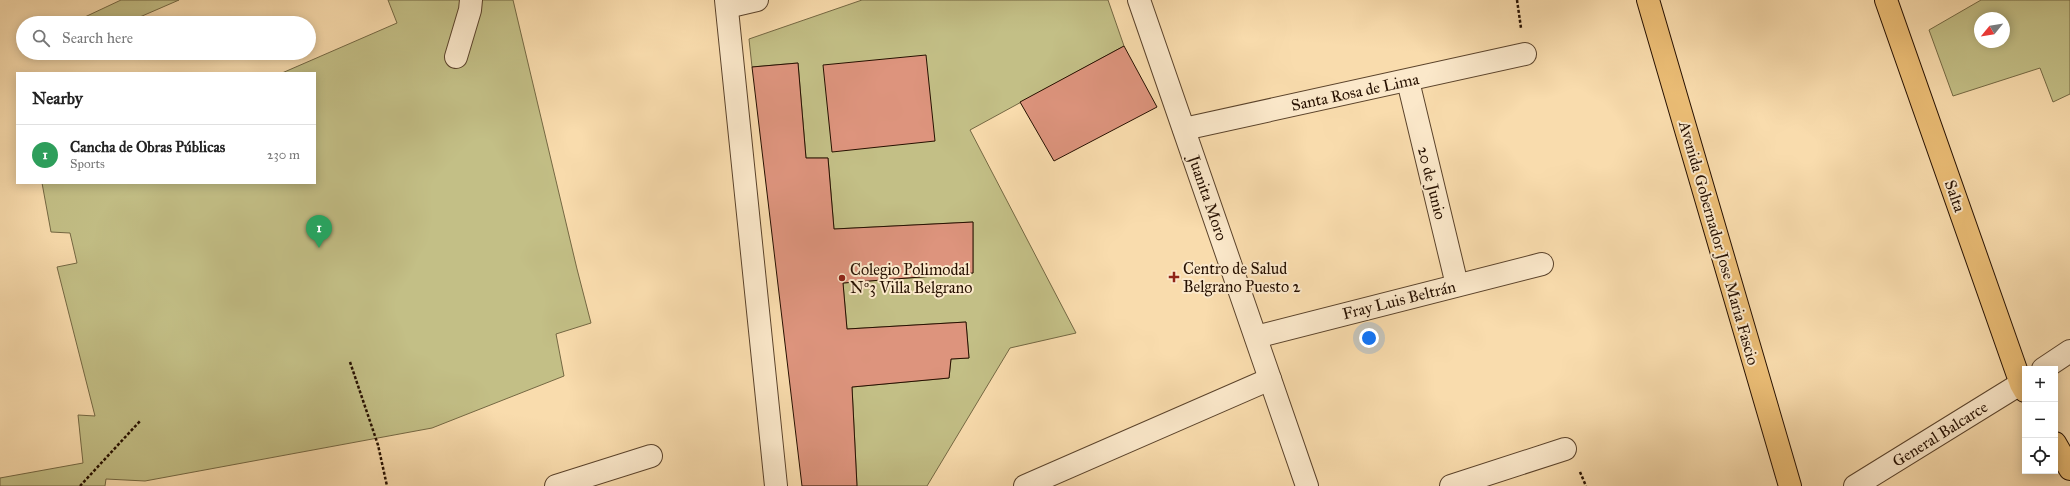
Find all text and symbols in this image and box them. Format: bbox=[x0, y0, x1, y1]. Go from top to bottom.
north arrow bbox=[1974, 12, 2010, 48]
search box bbox=[16, 16, 316, 60]
icon: search bbox=[30, 27, 52, 49]
text: Search here bbox=[62, 29, 133, 47]
street label: Santa Rosa de Lima bbox=[1289, 69, 1421, 115]
text: Nearby bbox=[32, 88, 83, 109]
street label: Avenida Gobernador Jose Maria Fascio bbox=[1674, 118, 1763, 367]
text: Cancha de Obras Públicas bbox=[70, 138, 225, 156]
street label: 20 de Junio bbox=[1413, 145, 1450, 222]
text: 1 bbox=[42, 147, 48, 163]
text: 230 m bbox=[267, 147, 300, 163]
street label: Juanita Moro bbox=[1183, 151, 1231, 243]
text: Sports bbox=[70, 156, 105, 172]
street label: Salta bbox=[1941, 177, 1969, 215]
pin: 1 bbox=[306, 215, 332, 248]
place label: Centro de Salud Belgrano Puesto 2 bbox=[1183, 259, 1301, 297]
place label: Colegio Polimodal Nº3 Villa Belgrano bbox=[850, 260, 972, 298]
marker: Centro de Salud Belgrano Puesto 2 bbox=[1168, 271, 1180, 283]
marker: Colegio Polimodal Nº3 Villa Belgrano bbox=[837, 273, 847, 283]
street label: Fray Luis Beltrán bbox=[1340, 277, 1458, 323]
your location bbox=[1359, 328, 1379, 348]
map controls bbox=[2022, 366, 2058, 474]
button: + bbox=[2022, 366, 2058, 402]
street label: General Balcarce bbox=[1889, 397, 1991, 471]
button: − bbox=[2022, 402, 2058, 438]
button: locate bbox=[2022, 438, 2058, 474]

